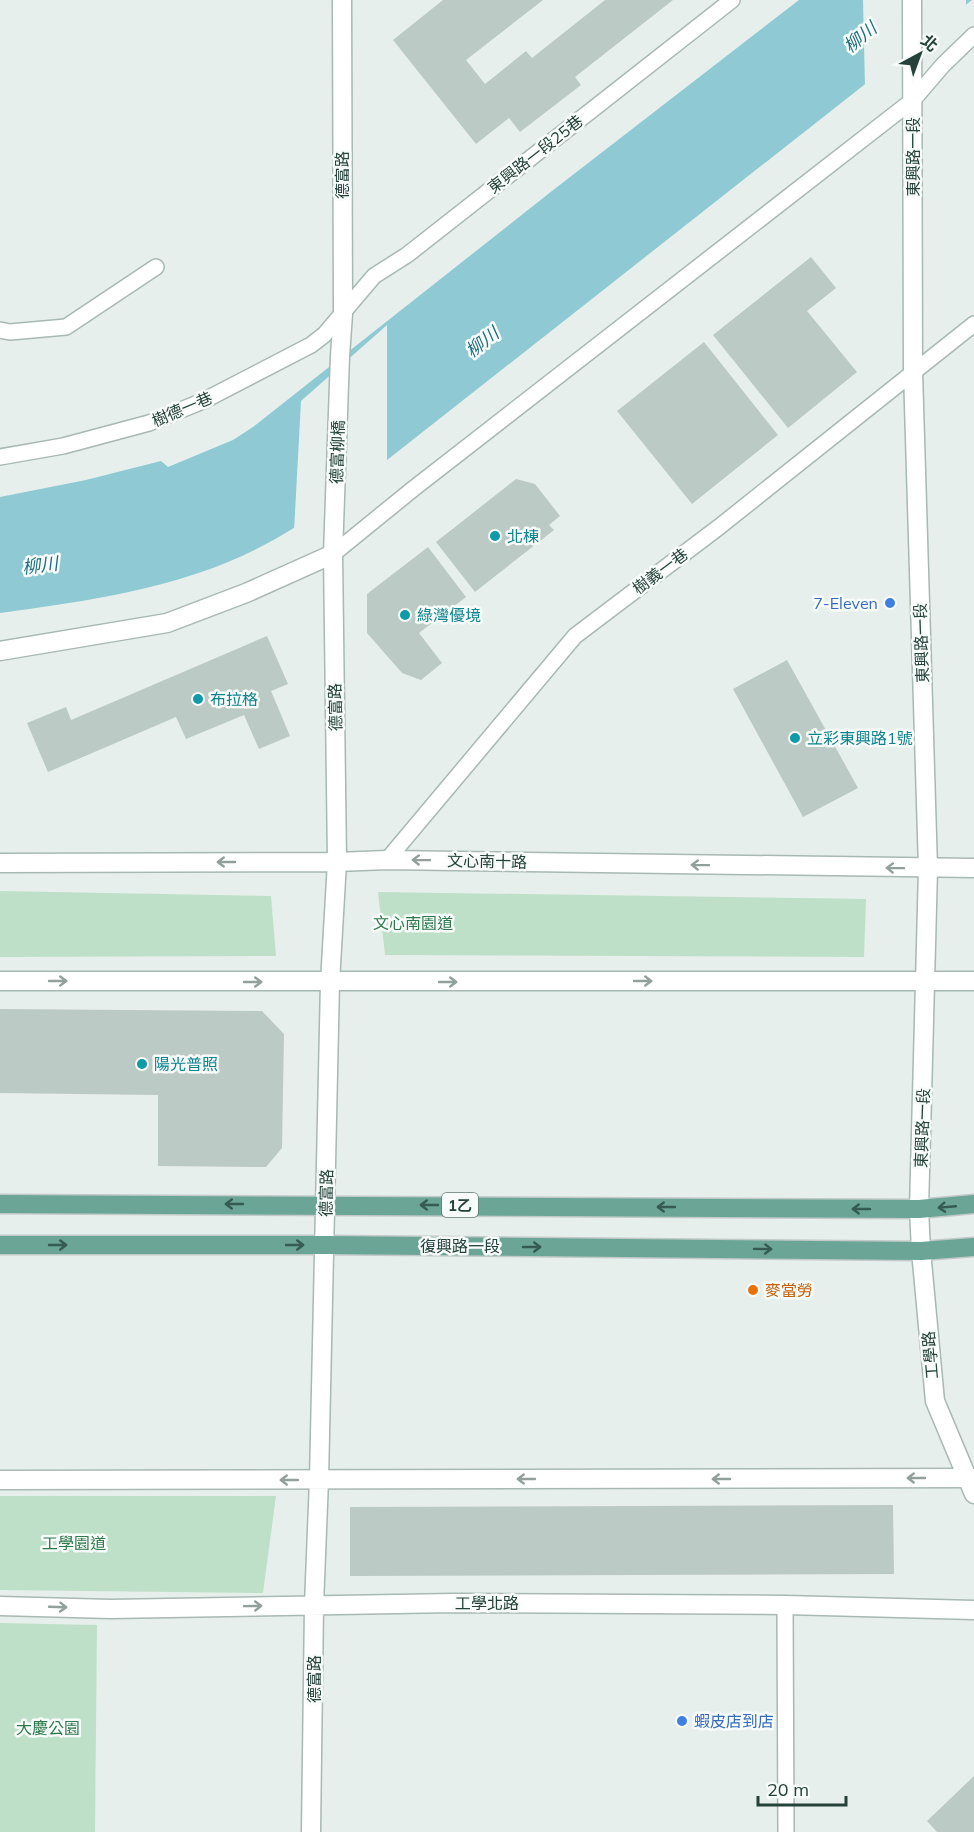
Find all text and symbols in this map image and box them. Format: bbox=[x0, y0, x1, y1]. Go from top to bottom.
water label: 柳川 bbox=[839, 15, 883, 57]
north arrow bbox=[890, 24, 950, 84]
text: 北 bbox=[917, 30, 942, 55]
street label: 東興路一段25巷 bbox=[483, 111, 587, 197]
street label: 東興路一段 bbox=[903, 117, 923, 197]
street label: 德富路 bbox=[332, 151, 352, 199]
water label: 柳川 bbox=[461, 321, 505, 362]
street label: 樹德一巷 bbox=[149, 387, 215, 431]
street label: 德富柳橋 bbox=[326, 420, 348, 484]
place label: 北棟 bbox=[507, 526, 539, 546]
marker: 北棟 bbox=[488, 529, 502, 543]
street label: 樹義一巷 bbox=[628, 544, 692, 598]
water label: 柳川 bbox=[21, 551, 61, 579]
place label: 7-Eleven bbox=[813, 593, 878, 613]
marker: 7-Eleven bbox=[883, 596, 897, 610]
street label: 東興路一段 bbox=[910, 603, 932, 683]
place label: 綠灣優境 bbox=[417, 605, 481, 625]
marker: 綠灣優境 bbox=[398, 608, 412, 622]
street label: 德富路 bbox=[325, 683, 345, 731]
place label: 布拉格 bbox=[210, 689, 258, 709]
marker: 布拉格 bbox=[191, 692, 205, 706]
place label: 立彩東興路1號 bbox=[807, 728, 913, 748]
marker: 立彩東興路1號 bbox=[788, 731, 802, 745]
street label: 文心南十路 bbox=[447, 850, 527, 872]
one-way arrow bbox=[411, 854, 431, 866]
one-way arrow bbox=[216, 856, 236, 868]
one-way arrow bbox=[690, 859, 710, 871]
one-way arrow bbox=[885, 862, 905, 874]
park label: 文心南園道 bbox=[373, 913, 453, 933]
one-way arrow bbox=[48, 975, 68, 987]
one-way arrow bbox=[633, 975, 653, 987]
one-way arrow bbox=[243, 976, 263, 988]
one-way arrow bbox=[438, 976, 458, 988]
place label: 陽光普照 bbox=[154, 1054, 218, 1074]
marker: 陽光普照 bbox=[135, 1057, 149, 1071]
street label: 東興路一段 bbox=[911, 1088, 933, 1168]
street label: 德富路 bbox=[316, 1169, 336, 1217]
road number: 1乙 bbox=[442, 1193, 478, 1217]
one-way arrow bbox=[224, 1198, 244, 1210]
one-way arrow bbox=[419, 1199, 439, 1211]
one-way arrow bbox=[656, 1201, 676, 1213]
one-way arrow bbox=[937, 1202, 957, 1213]
one-way arrow bbox=[851, 1203, 871, 1214]
street label: 復興路一段 bbox=[420, 1236, 500, 1256]
one-way arrow bbox=[48, 1239, 68, 1251]
one-way arrow bbox=[285, 1239, 305, 1251]
one-way arrow bbox=[522, 1241, 542, 1253]
one-way arrow bbox=[752, 1243, 772, 1255]
place label: 麥當勞 bbox=[765, 1280, 813, 1300]
marker: 麥當勞 bbox=[746, 1283, 760, 1297]
street label: 工學路 bbox=[918, 1330, 942, 1380]
one-way arrow bbox=[906, 1472, 926, 1484]
one-way arrow bbox=[516, 1473, 536, 1485]
one-way arrow bbox=[711, 1473, 731, 1484]
one-way arrow bbox=[279, 1474, 299, 1486]
park label: 工學園道 bbox=[42, 1533, 106, 1553]
street label: 工學北路 bbox=[455, 1593, 519, 1613]
one-way arrow bbox=[243, 1600, 263, 1612]
one-way arrow bbox=[48, 1602, 68, 1613]
street label: 德富路 bbox=[304, 1655, 324, 1703]
place label: 蝦皮店到店 bbox=[694, 1711, 774, 1731]
marker: 蝦皮店到店 bbox=[675, 1714, 689, 1728]
park label: 大慶公園 bbox=[16, 1718, 80, 1738]
scale bar bbox=[758, 1769, 846, 1807]
text: 20 m bbox=[767, 1778, 809, 1801]

